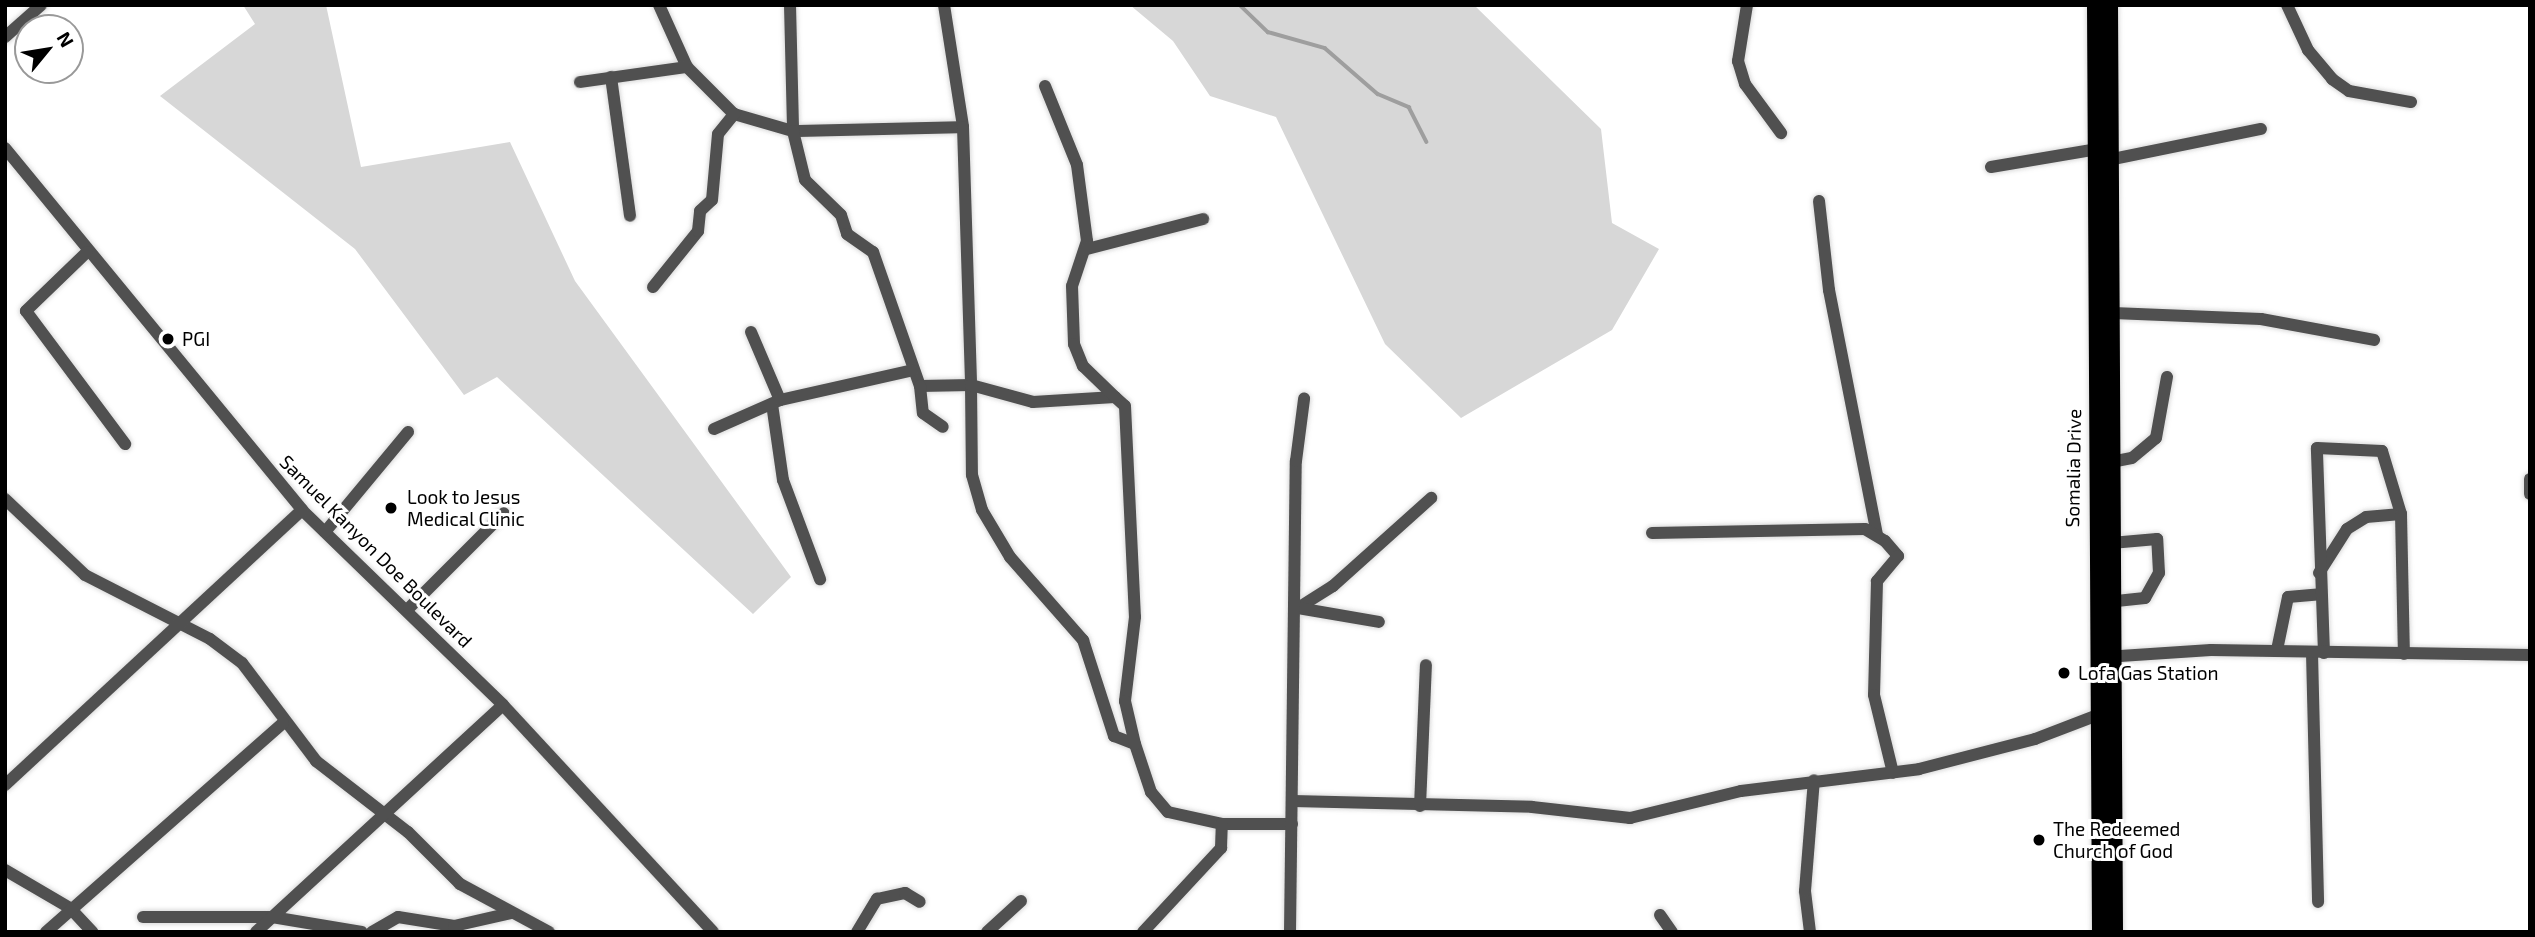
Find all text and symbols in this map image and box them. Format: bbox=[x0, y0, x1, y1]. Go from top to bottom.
north arrow bbox=[14, 14, 84, 84]
text: N bbox=[52, 28, 79, 51]
place label: PGI bbox=[182, 328, 210, 350]
marker: PGI bbox=[160, 331, 176, 347]
street label: Somalia Drive bbox=[2061, 408, 2085, 528]
street label: Samuel Kanyon Doe Boulevard bbox=[275, 450, 477, 652]
place label: Look to Jesus Medical Clinic bbox=[407, 486, 525, 530]
marker: Look to Jesus Medical Clinic bbox=[381, 498, 401, 518]
place label: Lofa Gas Station bbox=[2078, 662, 2219, 684]
marker: Lofa Gas Station bbox=[2056, 665, 2072, 681]
place label: The Redeemed Church of God bbox=[2053, 818, 2180, 862]
marker: The Redeemed Church of God bbox=[2031, 832, 2047, 848]

